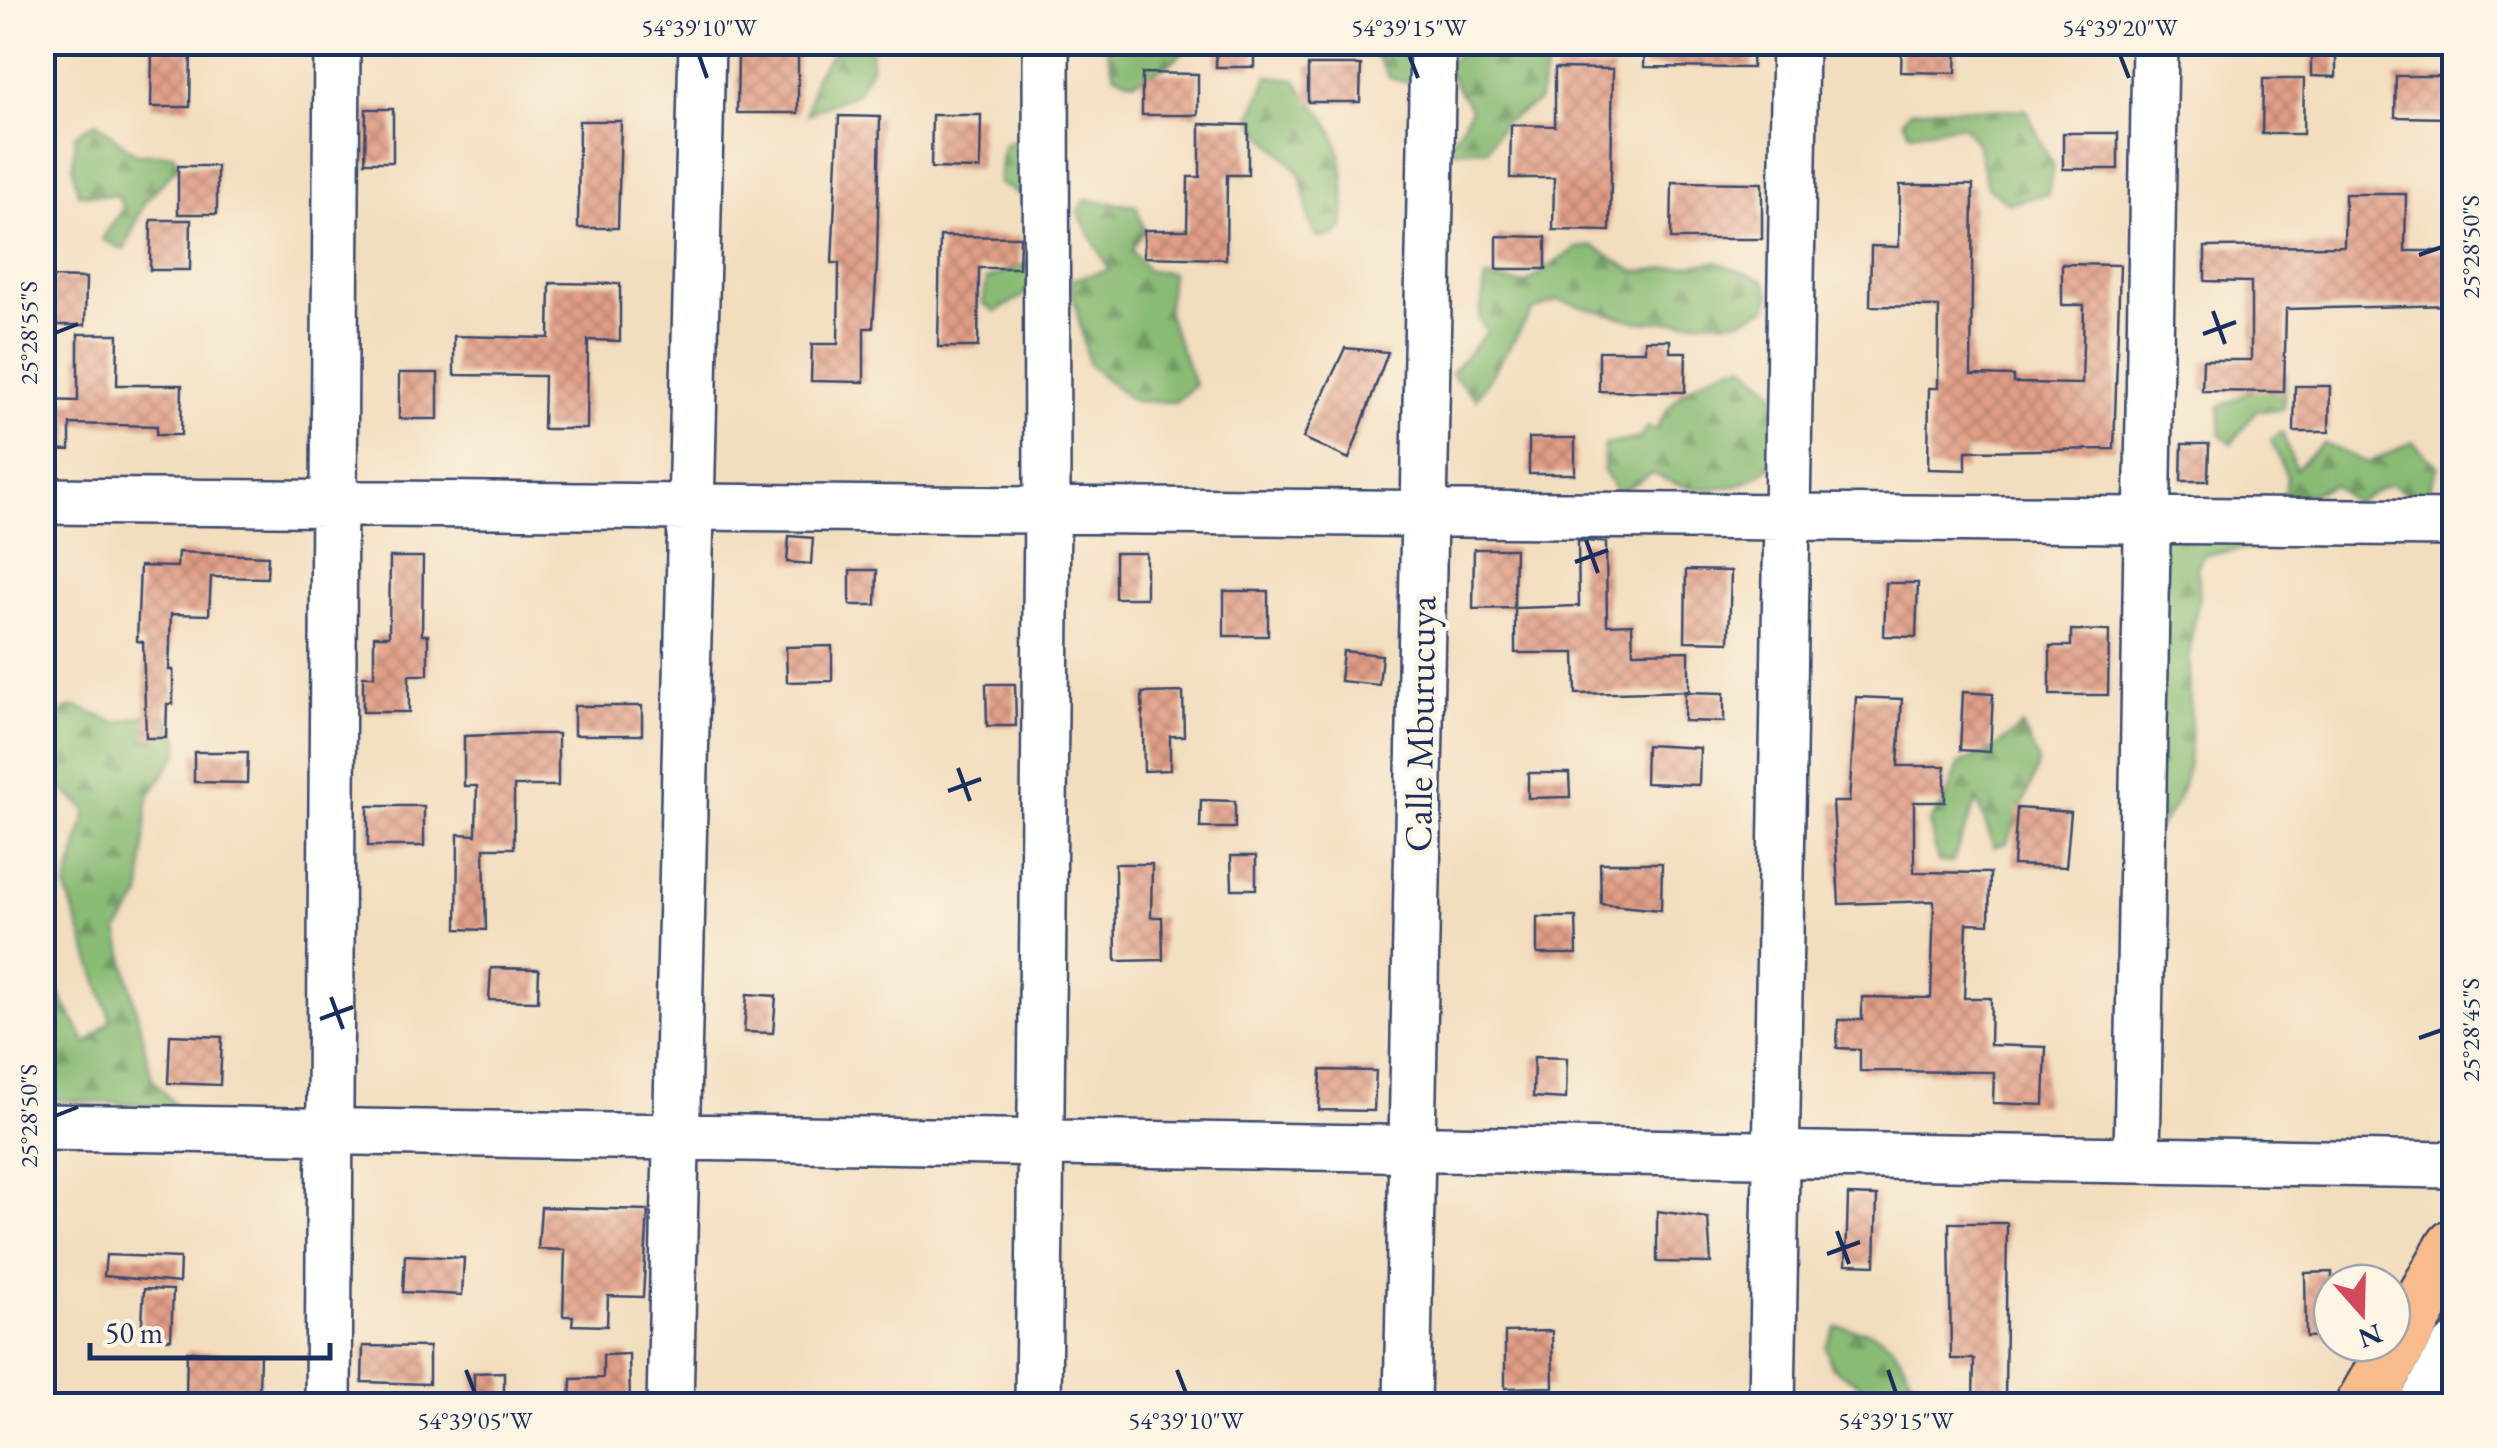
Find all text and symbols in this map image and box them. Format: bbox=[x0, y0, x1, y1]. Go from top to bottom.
text: 54°39'10"W bbox=[641, 11, 758, 43]
text: 54°39'15"W bbox=[1351, 11, 1468, 43]
text: 54°39'20"W bbox=[2062, 11, 2179, 43]
text: 25°28'50"S bbox=[2454, 195, 2486, 299]
text: 25°28'55"S bbox=[12, 281, 44, 385]
street label: Calle Mburucuya bbox=[1393, 595, 1446, 852]
text: 25°28'45"S bbox=[2454, 978, 2486, 1082]
text: 25°28'50"S bbox=[12, 1064, 44, 1168]
north arrow bbox=[2312, 1263, 2412, 1363]
scale bar bbox=[90, 1298, 330, 1360]
text: 50 m bbox=[105, 1313, 163, 1352]
text: N bbox=[2353, 1316, 2387, 1357]
text: 54°39'05"W bbox=[417, 1404, 534, 1436]
text: 54°39'10"W bbox=[1128, 1404, 1245, 1436]
text: 54°39'15"W bbox=[1838, 1404, 1955, 1436]

